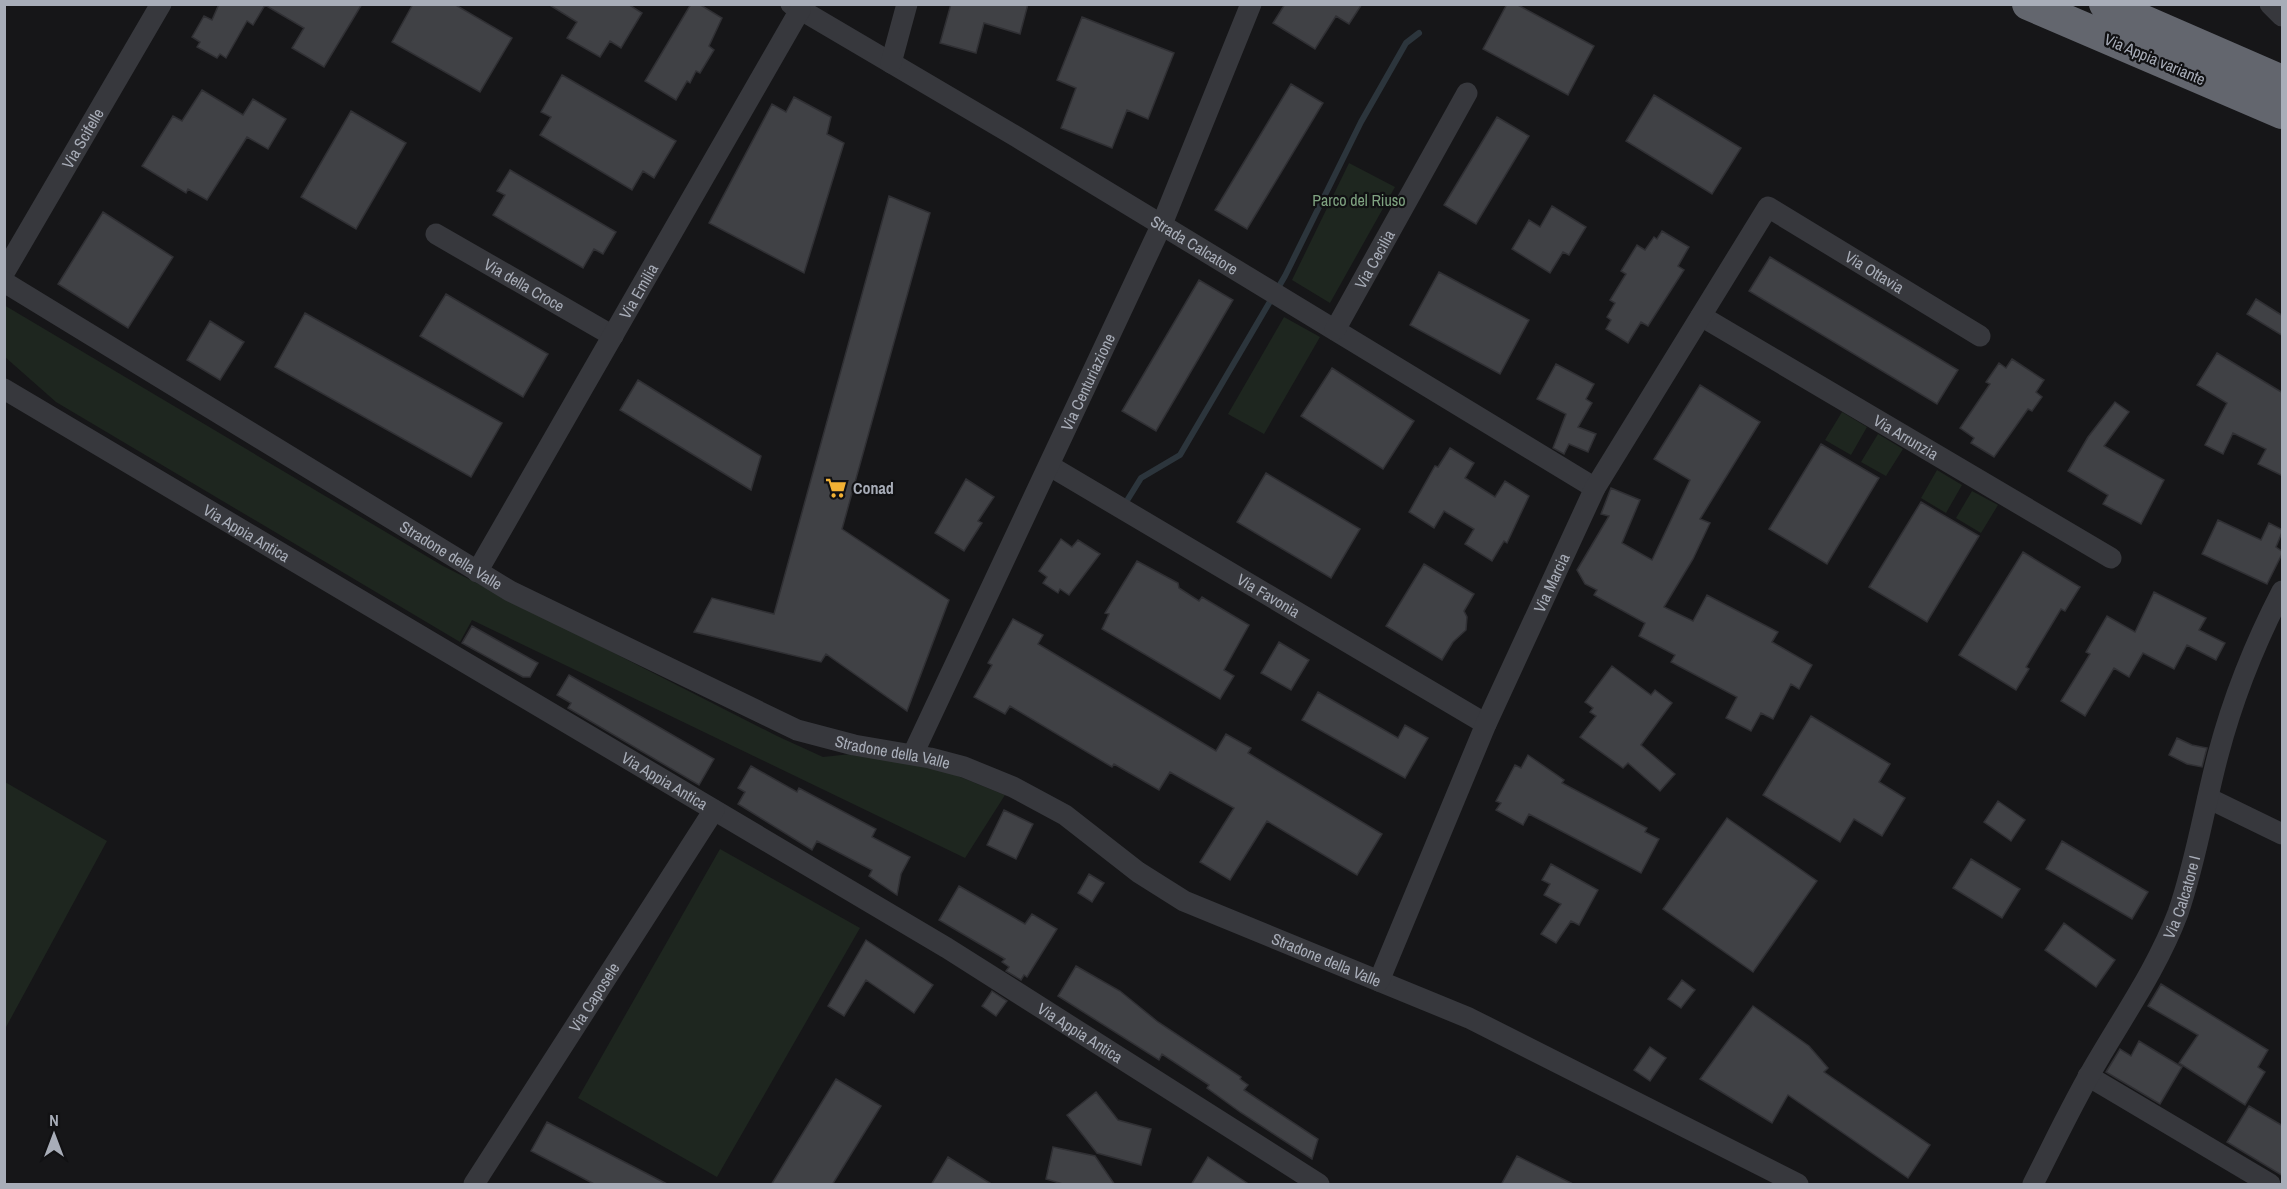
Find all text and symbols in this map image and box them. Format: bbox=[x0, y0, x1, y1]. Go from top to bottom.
street label: Via Appia variante bbox=[2101, 28, 2209, 90]
street label: Via Scifelle bbox=[56, 104, 109, 172]
park label: Parco del Riuso bbox=[1312, 189, 1406, 211]
street label: Strada Calcatore bbox=[1147, 210, 1242, 280]
street label: Via Cecilia bbox=[1349, 225, 1400, 293]
street label: Via Ottavia bbox=[1841, 245, 1909, 299]
street label: Via della Croce bbox=[480, 253, 569, 317]
street label: Via Emilia bbox=[614, 259, 663, 323]
street label: Via Centuriazione bbox=[1055, 330, 1120, 434]
street label: Via Arrunzia bbox=[1869, 409, 1943, 465]
supermarket icon: Conad bbox=[824, 476, 848, 500]
place label: Conad bbox=[853, 477, 894, 499]
street label: Via Appia Antica bbox=[199, 499, 294, 567]
street label: Stradone della Valle bbox=[396, 515, 507, 595]
street label: Via Marcia bbox=[1528, 549, 1575, 616]
street label: Via Favonia bbox=[1233, 568, 1305, 623]
street label: Stradone della Valle bbox=[833, 730, 953, 774]
street label: Via Appia Antica bbox=[617, 746, 713, 815]
street label: Via Calcatore I bbox=[2158, 853, 2205, 942]
street label: Stradone della Valle bbox=[1268, 927, 1385, 992]
street label: Via Caposele bbox=[563, 958, 624, 1036]
street label: Via Appia Antica bbox=[1033, 997, 1128, 1068]
north arrow bbox=[24, 1105, 84, 1165]
text: N bbox=[49, 1109, 59, 1131]

